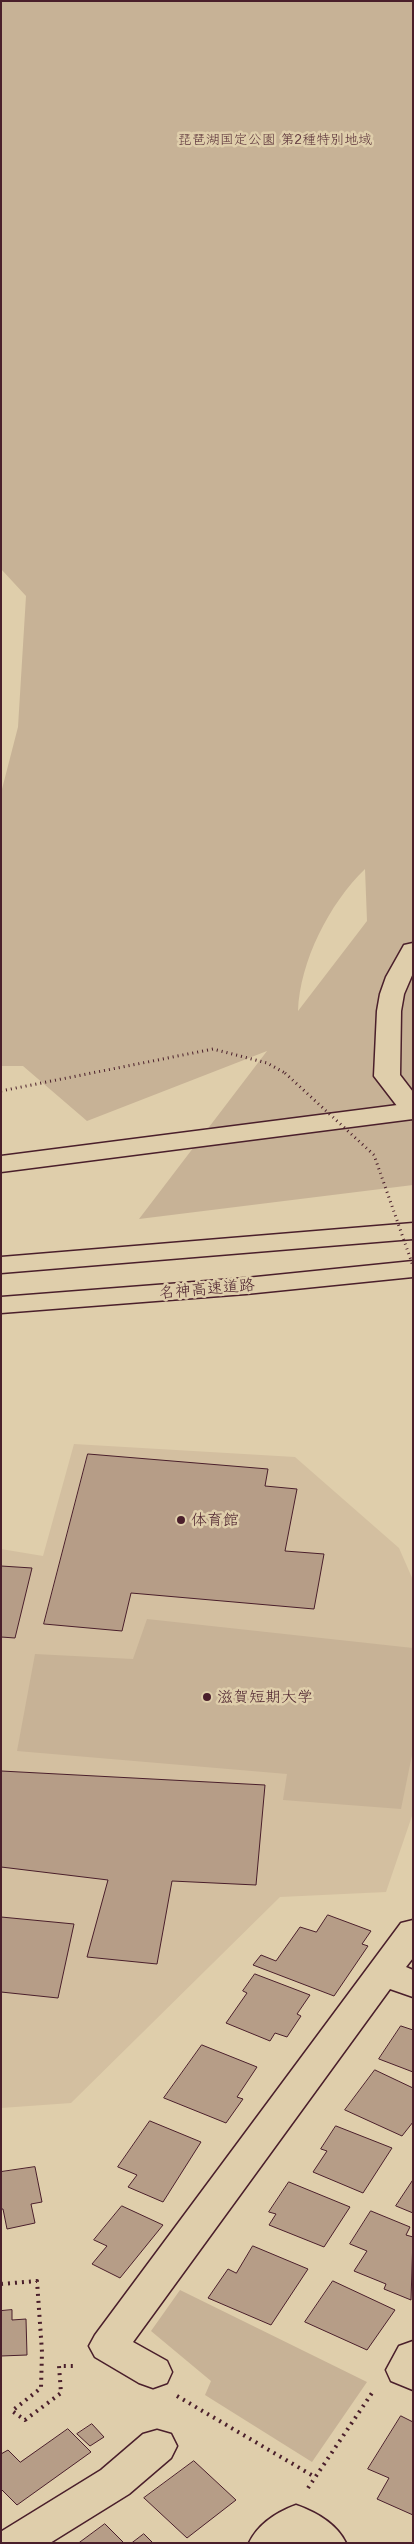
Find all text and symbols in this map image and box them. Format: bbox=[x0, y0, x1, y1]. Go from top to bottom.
park label: 琵琶湖国定公園 第2種特別地域 bbox=[178, 132, 372, 148]
street label: 名神高速道路 bbox=[158, 1275, 256, 1303]
place label: 体育館 bbox=[191, 1510, 239, 1530]
marker: 体育館 bbox=[175, 1514, 187, 1526]
place label: 滋賀短期大学 bbox=[217, 1687, 313, 1707]
marker: 滋賀短期大学 bbox=[201, 1691, 213, 1703]

